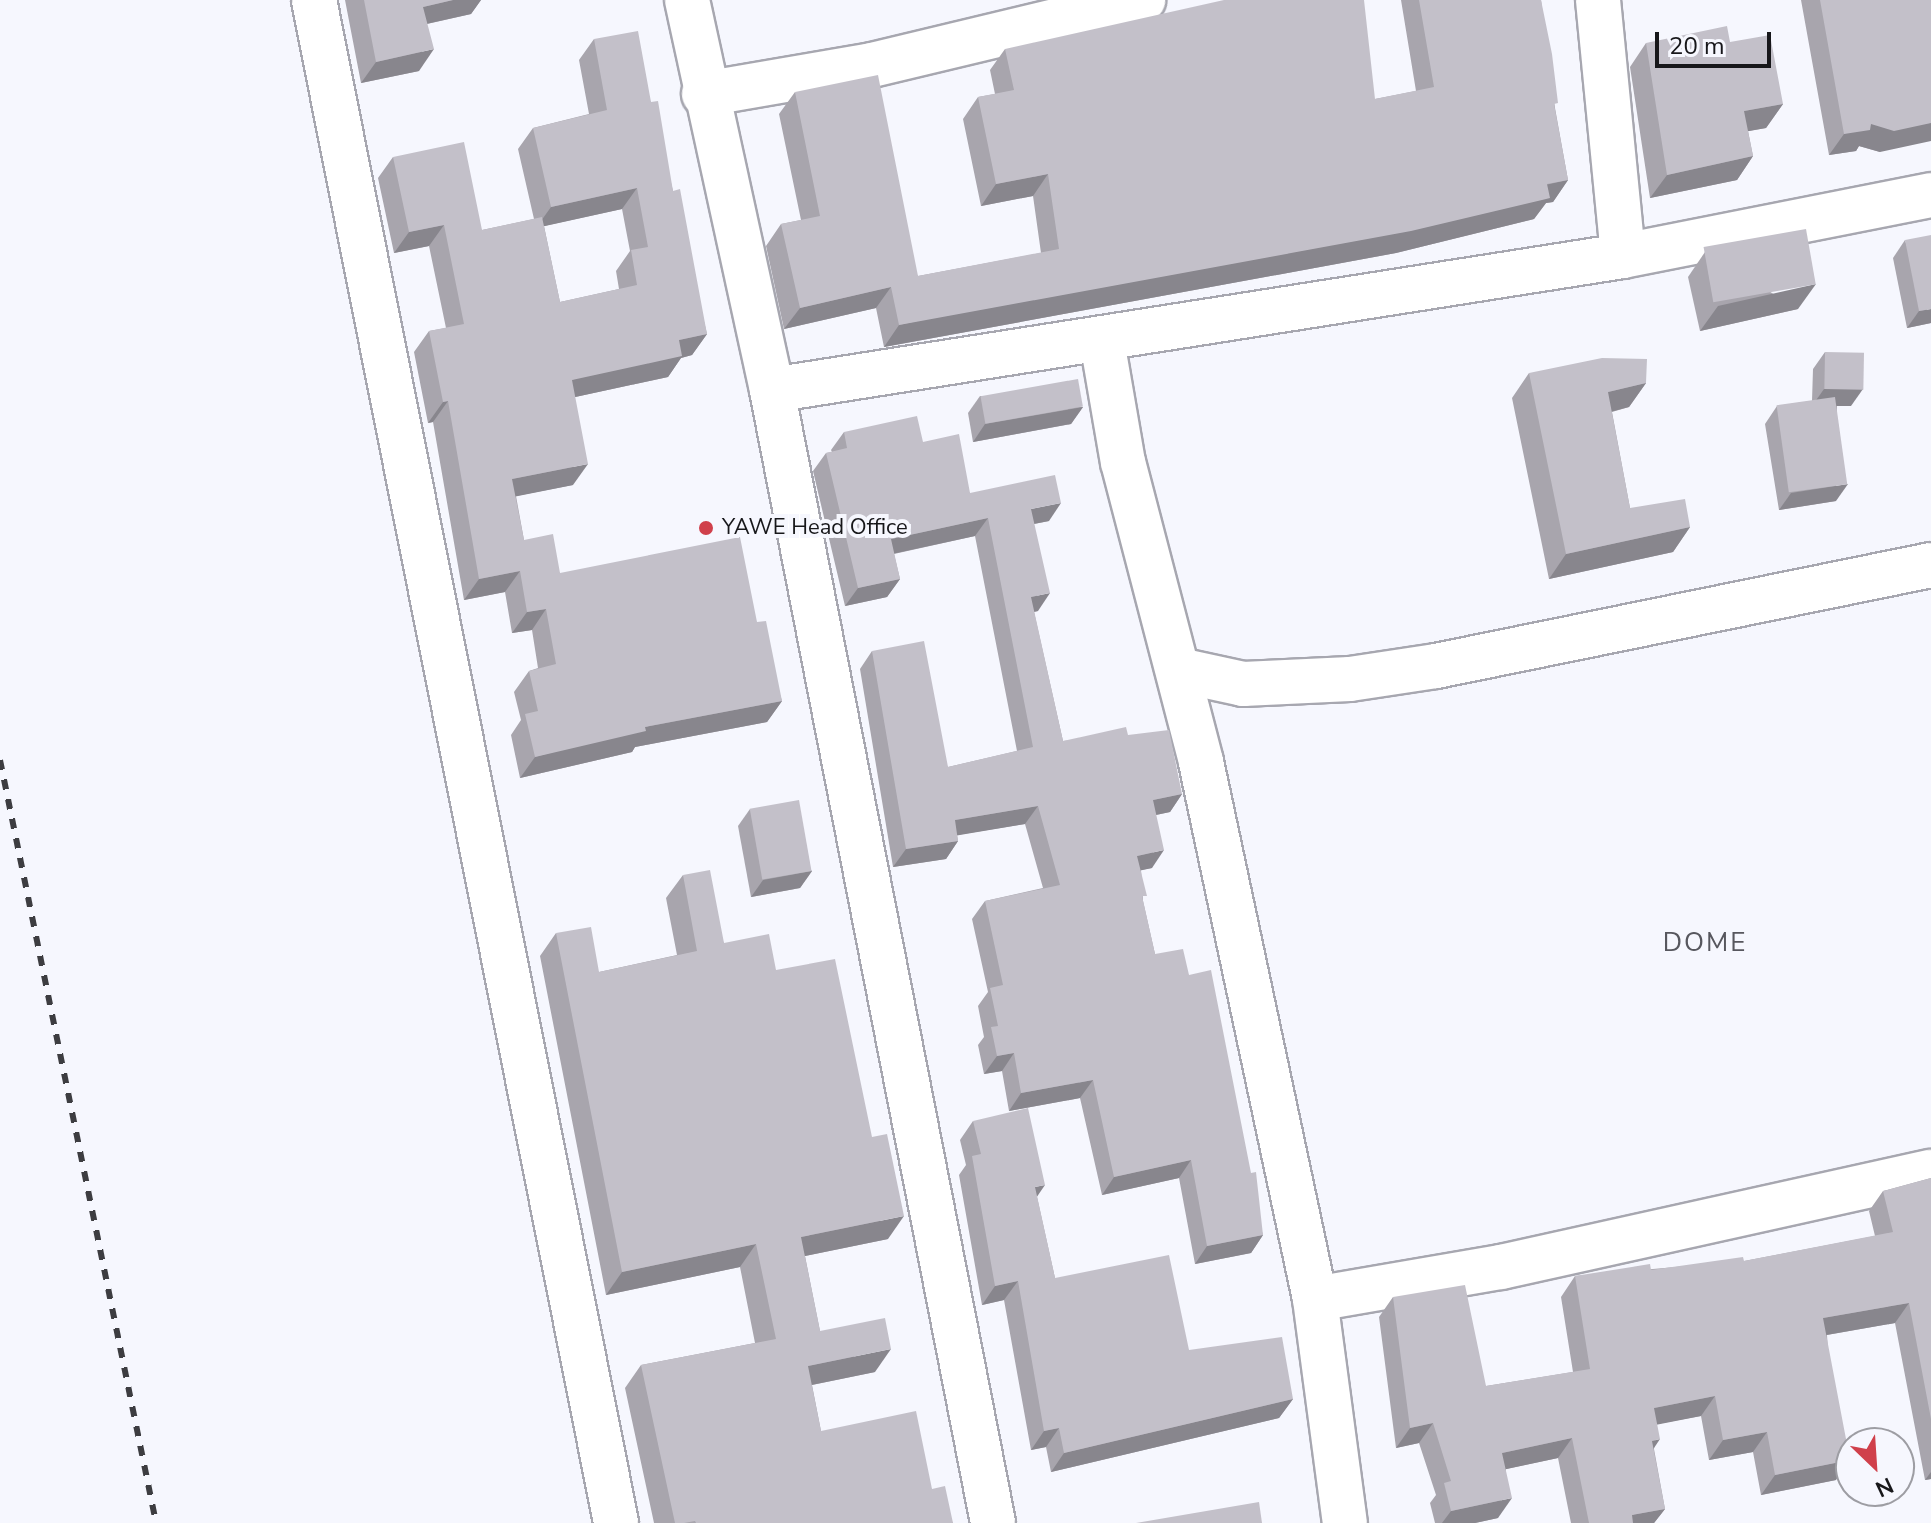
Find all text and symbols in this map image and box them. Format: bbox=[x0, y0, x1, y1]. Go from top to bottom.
scale bar bbox=[1659, 16, 1775, 66]
text: 20 m bbox=[1669, 30, 1725, 62]
place label: YAWE Head Office bbox=[722, 515, 908, 541]
marker: YAWE Head Office bbox=[697, 519, 715, 537]
district label: DOME bbox=[1663, 927, 1747, 959]
north arrow bbox=[1835, 1427, 1915, 1507]
text: N bbox=[1870, 1470, 1898, 1504]

